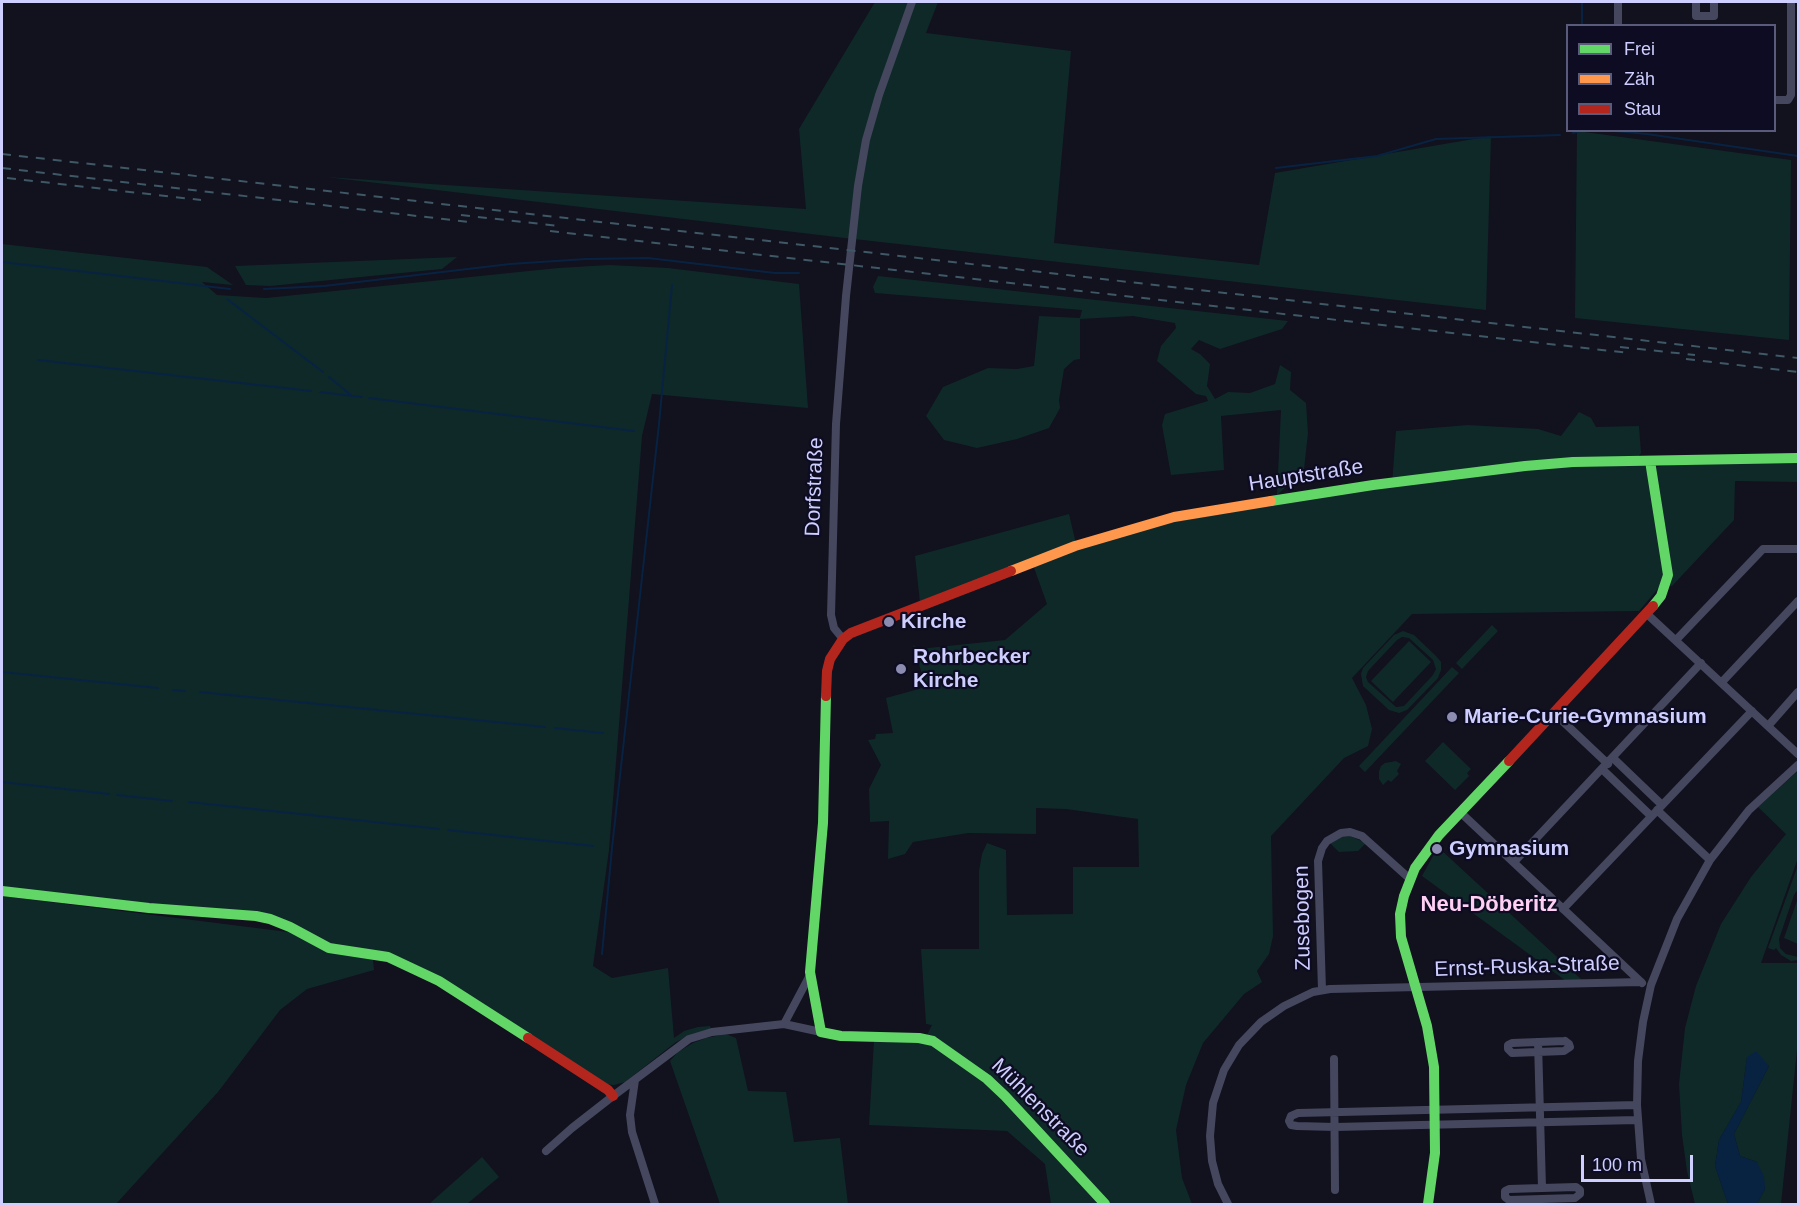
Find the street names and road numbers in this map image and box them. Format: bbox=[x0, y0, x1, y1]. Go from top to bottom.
street label: Dorfstraße bbox=[801, 437, 829, 537]
street label: Hauptstraße bbox=[1247, 455, 1365, 497]
street label: Zusebogen bbox=[1289, 865, 1317, 971]
street label: Ernst-Ruska-Straße bbox=[1434, 951, 1620, 983]
street label: Mühlenstraße bbox=[986, 1054, 1094, 1162]

